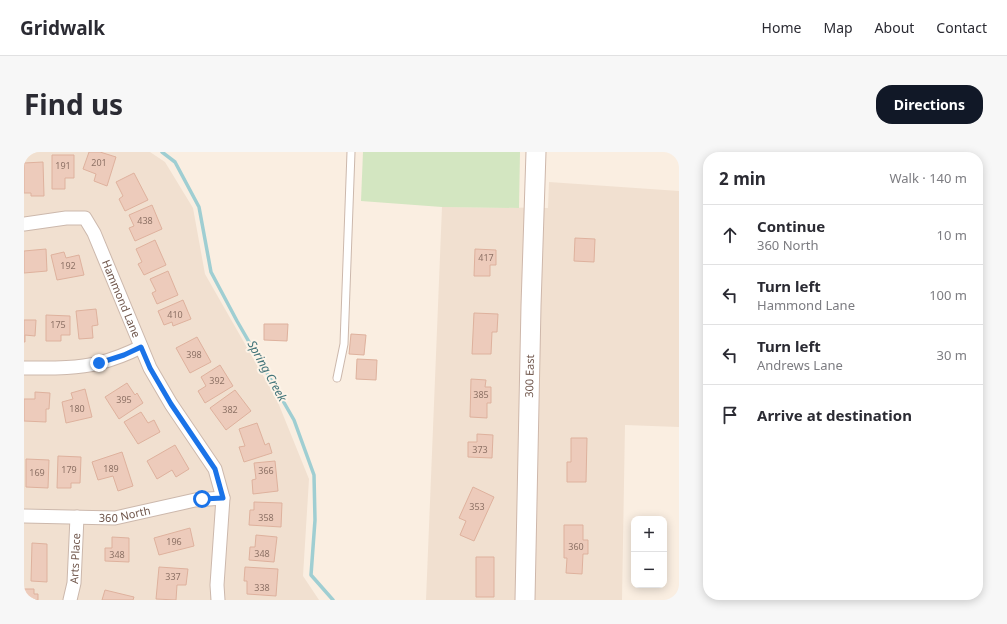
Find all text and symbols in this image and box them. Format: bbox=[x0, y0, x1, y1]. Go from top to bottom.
text: Gridwalk bbox=[20, 15, 105, 41]
text: Home bbox=[762, 18, 801, 37]
text: Map bbox=[823, 18, 853, 37]
text: About bbox=[875, 18, 914, 37]
text: Contact bbox=[936, 18, 987, 37]
text: Find us bbox=[24, 85, 123, 123]
button: Directions bbox=[876, 85, 983, 124]
house number: 201 bbox=[91, 156, 107, 169]
house number: 191 bbox=[55, 159, 71, 172]
text: 2 min bbox=[719, 167, 766, 190]
text: Walk · 140 m bbox=[889, 169, 967, 187]
house number: 438 bbox=[137, 214, 153, 227]
text: Continue bbox=[757, 216, 825, 236]
icon: ahead bbox=[719, 224, 741, 246]
text: 10 m bbox=[937, 226, 967, 244]
text: 360 North bbox=[757, 236, 819, 254]
house number: 417 bbox=[478, 251, 494, 264]
street label: Hammond Lane bbox=[99, 257, 145, 340]
house number: 192 bbox=[60, 259, 76, 272]
text: Turn left bbox=[757, 276, 821, 296]
icon: left bbox=[719, 284, 741, 306]
text: 100 m bbox=[929, 286, 967, 304]
text: Hammond Lane bbox=[757, 296, 855, 314]
house number: 410 bbox=[167, 308, 183, 321]
house number: 175 bbox=[50, 318, 66, 331]
text: Turn left bbox=[757, 336, 821, 356]
water label: Spring Creek bbox=[244, 337, 292, 405]
icon: left bbox=[719, 344, 741, 366]
text: 30 m bbox=[937, 346, 967, 364]
house number: 398 bbox=[186, 348, 202, 361]
route end bbox=[90, 354, 108, 372]
street label: 300 East bbox=[521, 354, 537, 398]
text: Andrews Lane bbox=[757, 356, 843, 374]
house number: 392 bbox=[209, 374, 225, 387]
house number: 385 bbox=[473, 388, 489, 401]
house number: 395 bbox=[116, 393, 132, 406]
house number: 180 bbox=[69, 402, 85, 415]
house number: 382 bbox=[222, 403, 238, 416]
icon: arrive bbox=[719, 404, 741, 426]
text: Arrive at destination bbox=[757, 405, 912, 425]
house number: 373 bbox=[472, 443, 488, 456]
house number: 189 bbox=[103, 462, 119, 475]
house number: 179 bbox=[61, 463, 77, 476]
house number: 366 bbox=[258, 464, 274, 477]
house number: 169 bbox=[29, 466, 45, 479]
route start bbox=[193, 490, 211, 508]
house number: 353 bbox=[469, 500, 485, 513]
street label: 360 North bbox=[99, 502, 152, 525]
house number: 358 bbox=[258, 511, 274, 524]
map controls bbox=[631, 516, 667, 588]
button: + bbox=[631, 516, 667, 552]
street label: Arts Place bbox=[66, 533, 83, 584]
house number: 196 bbox=[166, 535, 182, 548]
house number: 360 bbox=[568, 540, 584, 553]
house number: 348 bbox=[254, 547, 270, 560]
house number: 348 bbox=[109, 548, 125, 561]
button: − bbox=[631, 552, 667, 588]
house number: 337 bbox=[165, 570, 181, 583]
house number: 338 bbox=[254, 581, 270, 594]

